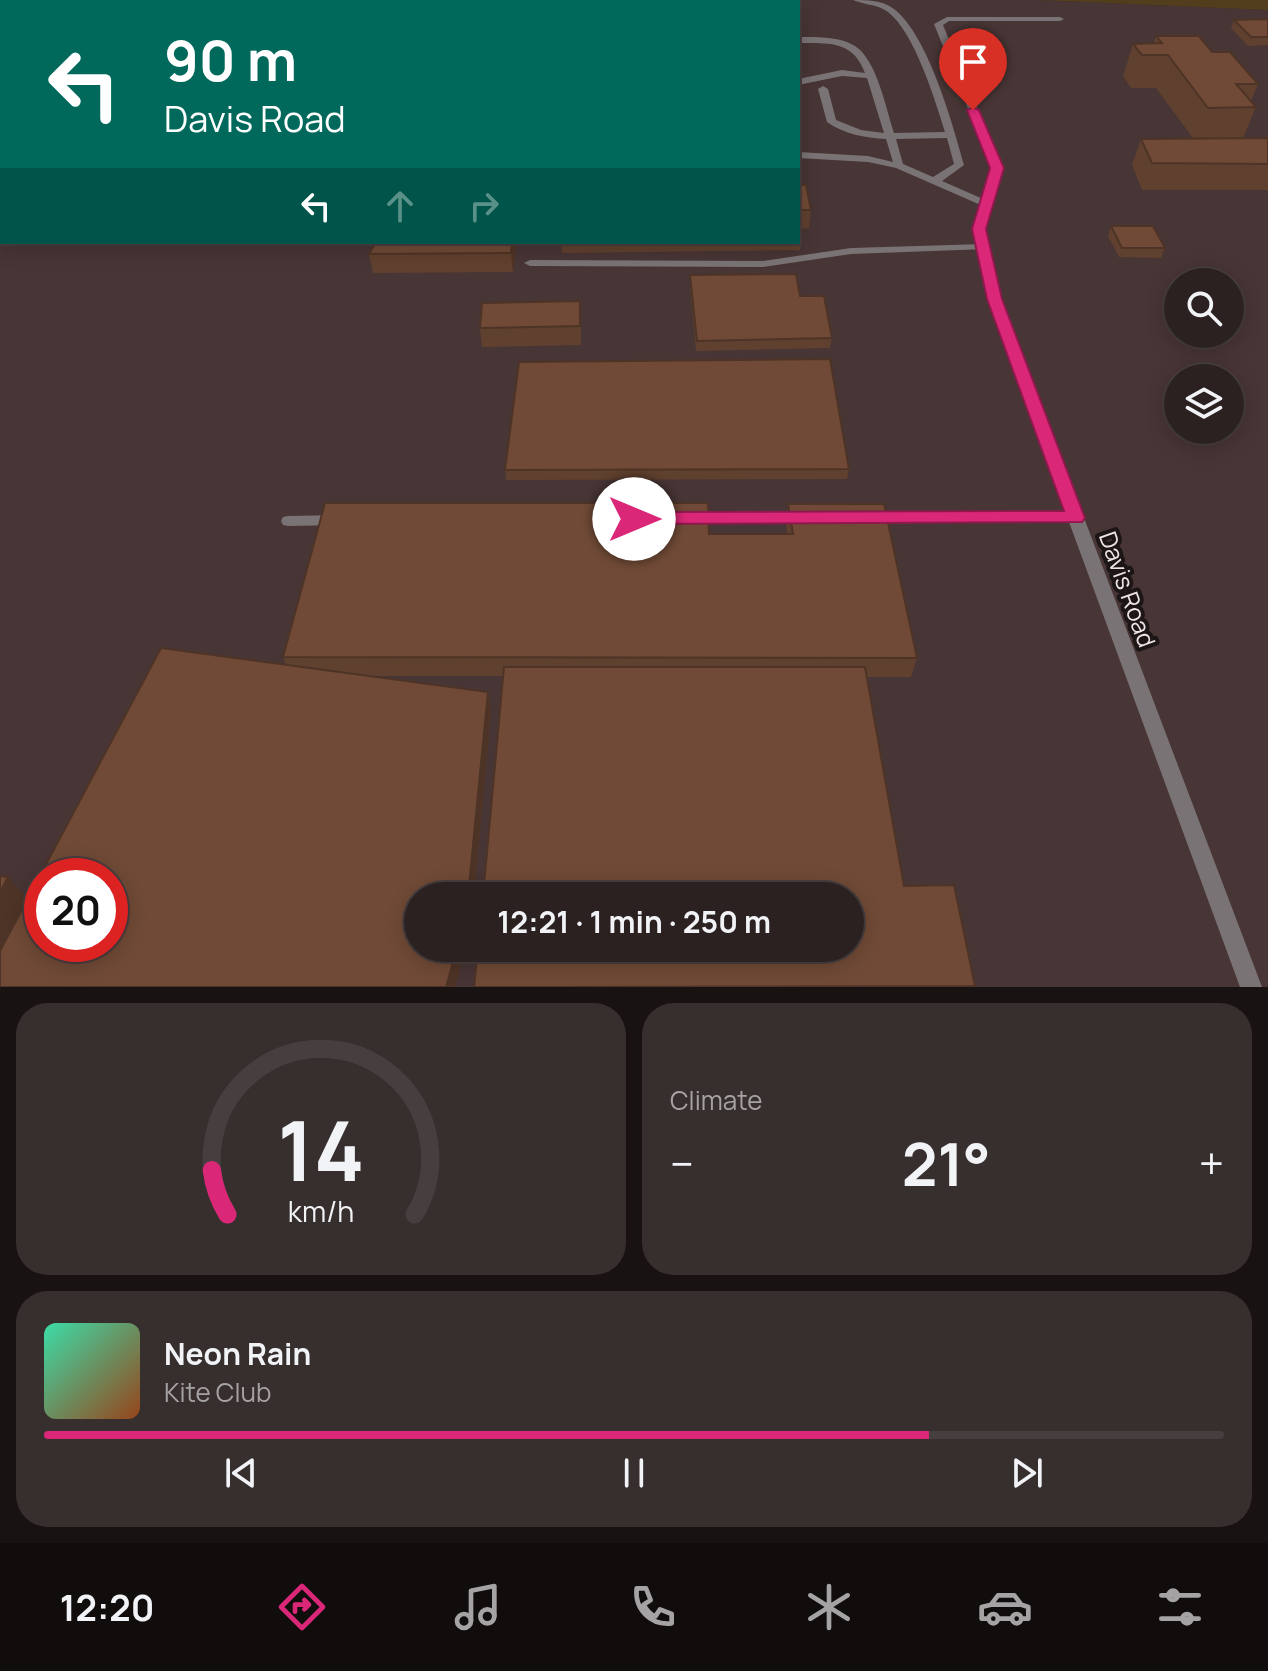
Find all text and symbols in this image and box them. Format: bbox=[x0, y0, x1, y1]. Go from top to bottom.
text: 90 m bbox=[164, 21, 297, 98]
pin bbox=[939, 28, 1007, 110]
icon: left bbox=[32, 32, 136, 136]
icon: arrive bbox=[951, 40, 995, 84]
text: Davis Road bbox=[164, 94, 346, 143]
icon: left bbox=[294, 184, 338, 228]
icon: ahead bbox=[378, 184, 422, 228]
icon: right bbox=[462, 184, 506, 228]
map controls bbox=[1164, 268, 1244, 444]
button: search bbox=[1164, 268, 1244, 348]
button: layers bbox=[1164, 364, 1244, 444]
position arrow bbox=[592, 477, 676, 561]
street label: Davis Road bbox=[1092, 526, 1164, 652]
speed limit sign: 20 bbox=[24, 858, 128, 962]
text: 12:21 · 1 min · 250 m bbox=[497, 901, 771, 942]
text: Climate bbox=[670, 1082, 762, 1118]
text: 14 bbox=[277, 1092, 365, 1206]
text: 21° bbox=[902, 1122, 991, 1204]
text: − bbox=[670, 1133, 694, 1193]
text: + bbox=[1199, 1133, 1224, 1193]
text: km/h bbox=[288, 1192, 354, 1231]
text: Neon Rain bbox=[164, 1333, 311, 1374]
text: Kite Club bbox=[164, 1374, 271, 1410]
icon: previous bbox=[219, 1451, 263, 1495]
icon: pause bbox=[612, 1451, 656, 1495]
icon: next bbox=[1005, 1451, 1049, 1495]
icon: directions bbox=[274, 1579, 330, 1635]
icon: music bbox=[450, 1579, 506, 1635]
icon: phone bbox=[625, 1579, 681, 1635]
icon: climate bbox=[801, 1579, 857, 1635]
icon: car bbox=[977, 1579, 1033, 1635]
icon: filters bbox=[1152, 1579, 1208, 1635]
text: 12:20 bbox=[60, 1583, 154, 1632]

